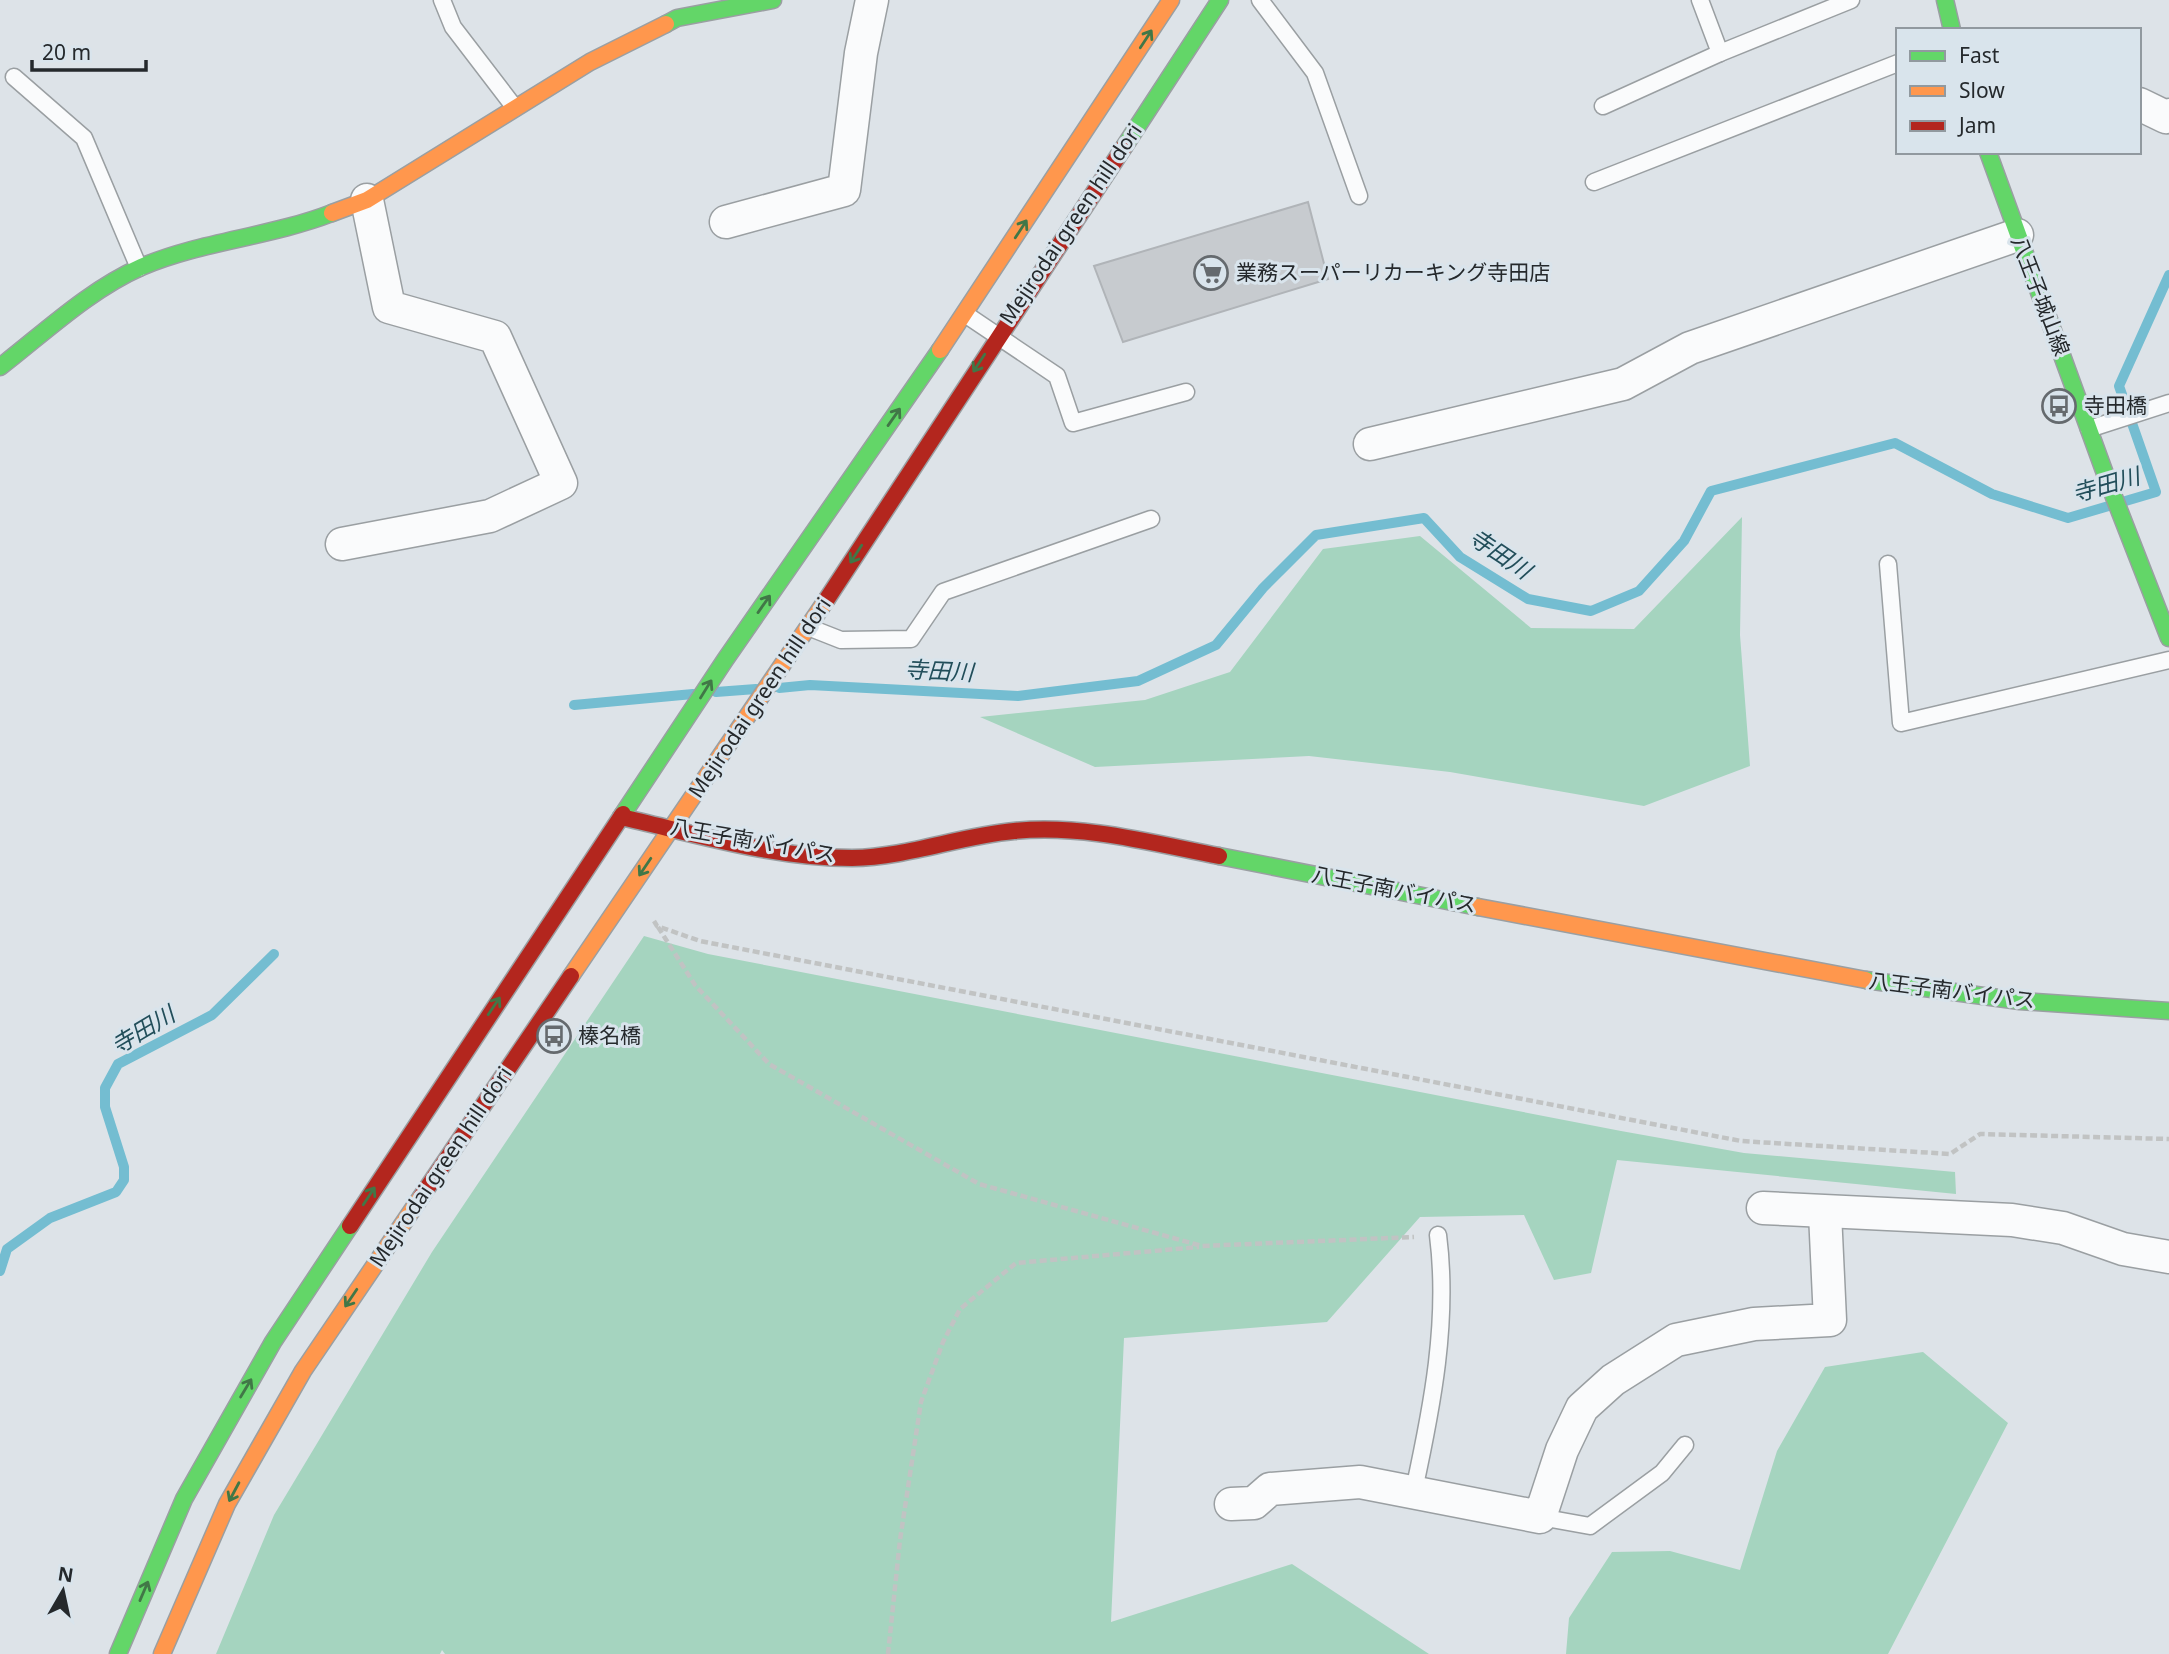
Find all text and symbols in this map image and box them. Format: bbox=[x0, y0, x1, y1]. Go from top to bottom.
scale bar bbox=[32, 28, 145, 72]
legend bbox=[1896, 28, 2141, 154]
one-way arrow bbox=[1139, 29, 1153, 49]
text: 20 m bbox=[42, 38, 91, 66]
text: Fast bbox=[1959, 41, 2000, 69]
text: Slow bbox=[1959, 76, 2005, 104]
text: Jam bbox=[1957, 111, 1996, 139]
street label: Mejirodai green hill dori bbox=[993, 118, 1148, 329]
one-way arrow bbox=[1014, 220, 1028, 239]
street label: 八王子城山線 bbox=[2005, 232, 2077, 359]
supermarket icon: 業務スーパーリカーキング寺田店 bbox=[1192, 254, 1230, 292]
place label: 業務スーパーリカーキング寺田店 bbox=[1236, 258, 1550, 286]
one-way arrow bbox=[972, 353, 987, 372]
bus stop icon: 寺田橋 bbox=[2040, 387, 2078, 425]
place label: 寺田橋 bbox=[2084, 391, 2147, 419]
one-way arrow bbox=[887, 408, 901, 427]
water label: 寺田川 bbox=[2068, 458, 2146, 509]
water label: 寺田川 bbox=[1463, 521, 1541, 587]
one-way arrow bbox=[848, 544, 863, 563]
street label: Mejirodai green hill dori bbox=[682, 592, 837, 803]
one-way arrow bbox=[757, 595, 771, 614]
water label: 寺田川 bbox=[904, 652, 977, 688]
one-way arrow bbox=[700, 680, 714, 700]
street label: 八王子南バイパス bbox=[668, 812, 838, 868]
one-way arrow bbox=[638, 857, 652, 876]
street label: 八王子南バイパス bbox=[1309, 859, 1479, 919]
street label: 八王子南バイパス bbox=[1867, 966, 2037, 1014]
water label: 寺田川 bbox=[105, 996, 183, 1061]
one-way arrow bbox=[487, 997, 501, 1016]
bus stop icon: 榛名橋 bbox=[535, 1017, 573, 1055]
place label: 榛名橋 bbox=[578, 1021, 641, 1049]
street label: Mejirodai green hill dori bbox=[363, 1061, 518, 1272]
one-way arrow bbox=[361, 1187, 376, 1206]
one-way arrow bbox=[344, 1288, 359, 1307]
one-way arrow bbox=[239, 1378, 253, 1398]
one-way arrow bbox=[227, 1482, 241, 1502]
north arrow bbox=[28, 1556, 98, 1626]
text: N bbox=[56, 1560, 75, 1588]
one-way arrow bbox=[138, 1581, 151, 1602]

